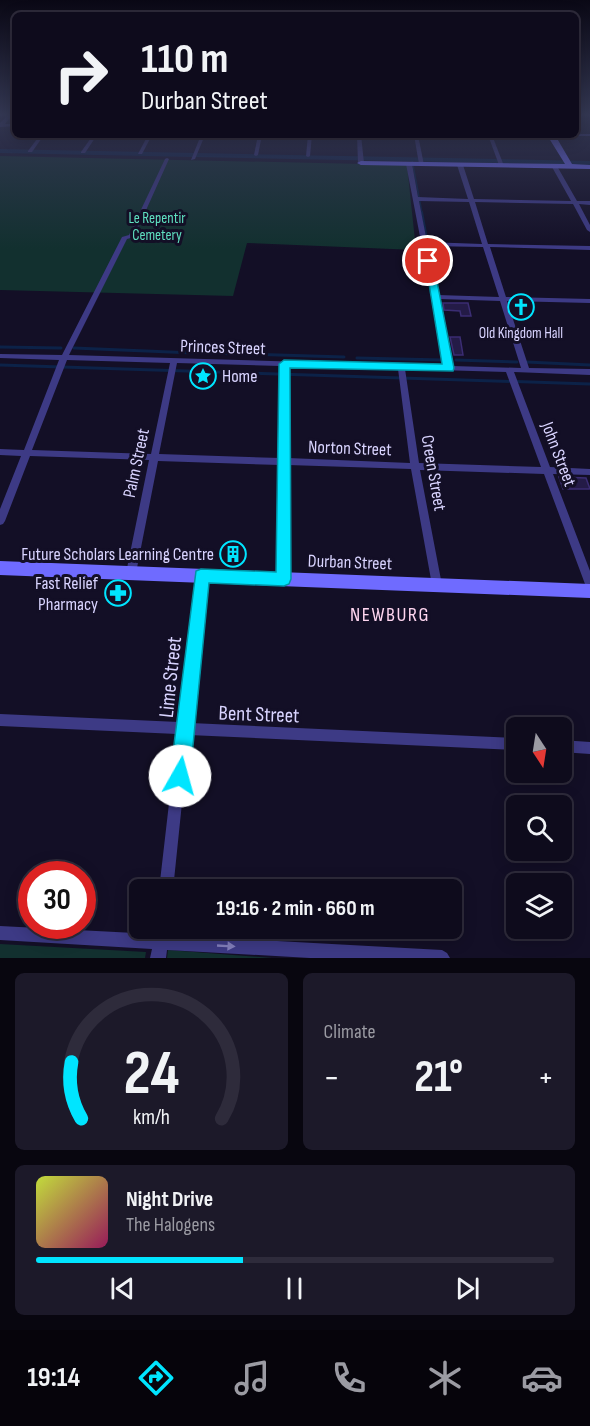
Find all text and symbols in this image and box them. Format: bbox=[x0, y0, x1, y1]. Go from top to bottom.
text: 110 m bbox=[141, 34, 228, 85]
icon: right bbox=[42, 36, 120, 114]
text: Durban Street bbox=[141, 85, 268, 117]
park label: Le Repentir Cemetery bbox=[128, 209, 186, 245]
pin bbox=[402, 235, 453, 286]
icon: arrive bbox=[411, 244, 444, 277]
church icon: Old Kingdom Hall bbox=[506, 292, 536, 322]
place label: Old Kingdom Hall bbox=[479, 324, 563, 343]
street label: Princes Street bbox=[180, 336, 267, 360]
place icon: Home bbox=[188, 361, 218, 391]
place label: Home bbox=[222, 366, 257, 387]
street label: John Street bbox=[536, 418, 581, 490]
street label: Palm Street bbox=[119, 426, 154, 500]
street label: Creen Street bbox=[417, 434, 451, 513]
street label: Norton Street bbox=[308, 437, 393, 460]
building icon: Future Scholars Learning Centre bbox=[218, 539, 248, 569]
place label: Future Scholars Learning Centre bbox=[21, 544, 214, 565]
street label: Durban Street bbox=[307, 551, 393, 574]
place label: Fast Relief Pharmacy bbox=[35, 573, 99, 615]
pharmacy icon: Fast Relief Pharmacy bbox=[103, 578, 133, 608]
district label: NEWBURG bbox=[350, 603, 430, 627]
street label: Lime Street bbox=[154, 635, 187, 719]
street label: Bent Street bbox=[218, 701, 300, 728]
north arrow bbox=[506, 717, 572, 783]
map controls bbox=[506, 717, 572, 939]
position arrow bbox=[148, 744, 212, 808]
button: search bbox=[506, 795, 572, 861]
speed limit sign: 30 bbox=[18, 861, 96, 939]
button: layers bbox=[506, 873, 572, 939]
text: 19:16 · 2 min · 660 m bbox=[216, 895, 375, 922]
one-way arrow bbox=[217, 941, 236, 950]
text: Climate bbox=[324, 1020, 376, 1044]
text: 24 bbox=[123, 1037, 179, 1112]
text: 21° bbox=[414, 1050, 463, 1105]
text: − bbox=[324, 1058, 340, 1098]
text: + bbox=[538, 1058, 554, 1098]
text: km/h bbox=[133, 1105, 170, 1130]
text: Night Drive bbox=[126, 1186, 213, 1213]
text: The Halogens bbox=[126, 1213, 215, 1237]
icon: previous bbox=[106, 1272, 139, 1305]
icon: pause bbox=[278, 1272, 311, 1305]
icon: next bbox=[451, 1272, 484, 1305]
icon: directions bbox=[135, 1357, 177, 1399]
icon: music bbox=[231, 1357, 273, 1399]
icon: phone bbox=[328, 1357, 370, 1399]
icon: climate bbox=[424, 1357, 466, 1399]
icon: car bbox=[521, 1357, 563, 1399]
text: 19:14 bbox=[27, 1362, 80, 1394]

